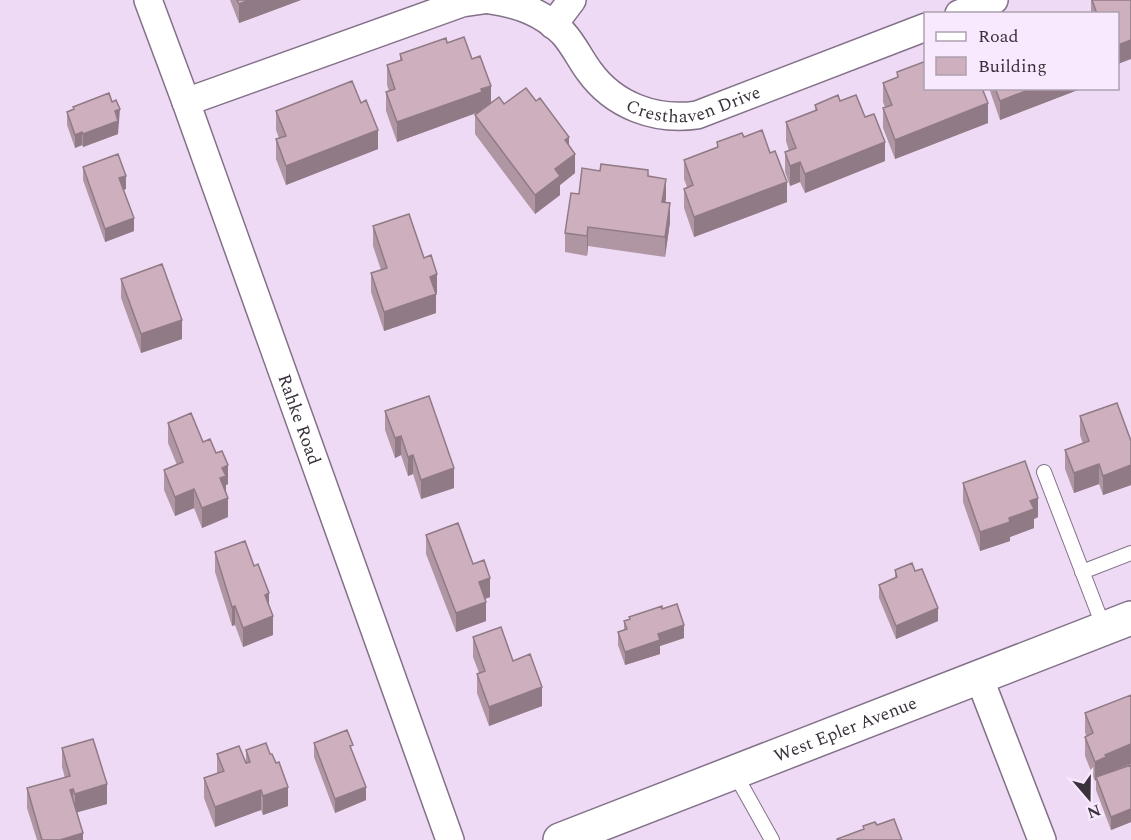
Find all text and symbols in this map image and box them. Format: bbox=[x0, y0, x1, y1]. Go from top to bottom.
legend bbox=[924, 12, 1119, 90]
text: Road bbox=[978, 23, 1019, 50]
text: Building bbox=[978, 53, 1047, 80]
street label: Cresthaven Drive bbox=[622, 79, 765, 130]
street label: Rahke Road bbox=[270, 370, 328, 469]
street label: West Epler Avenue bbox=[770, 690, 921, 770]
north arrow bbox=[1059, 768, 1119, 828]
text: N bbox=[1084, 798, 1104, 825]

